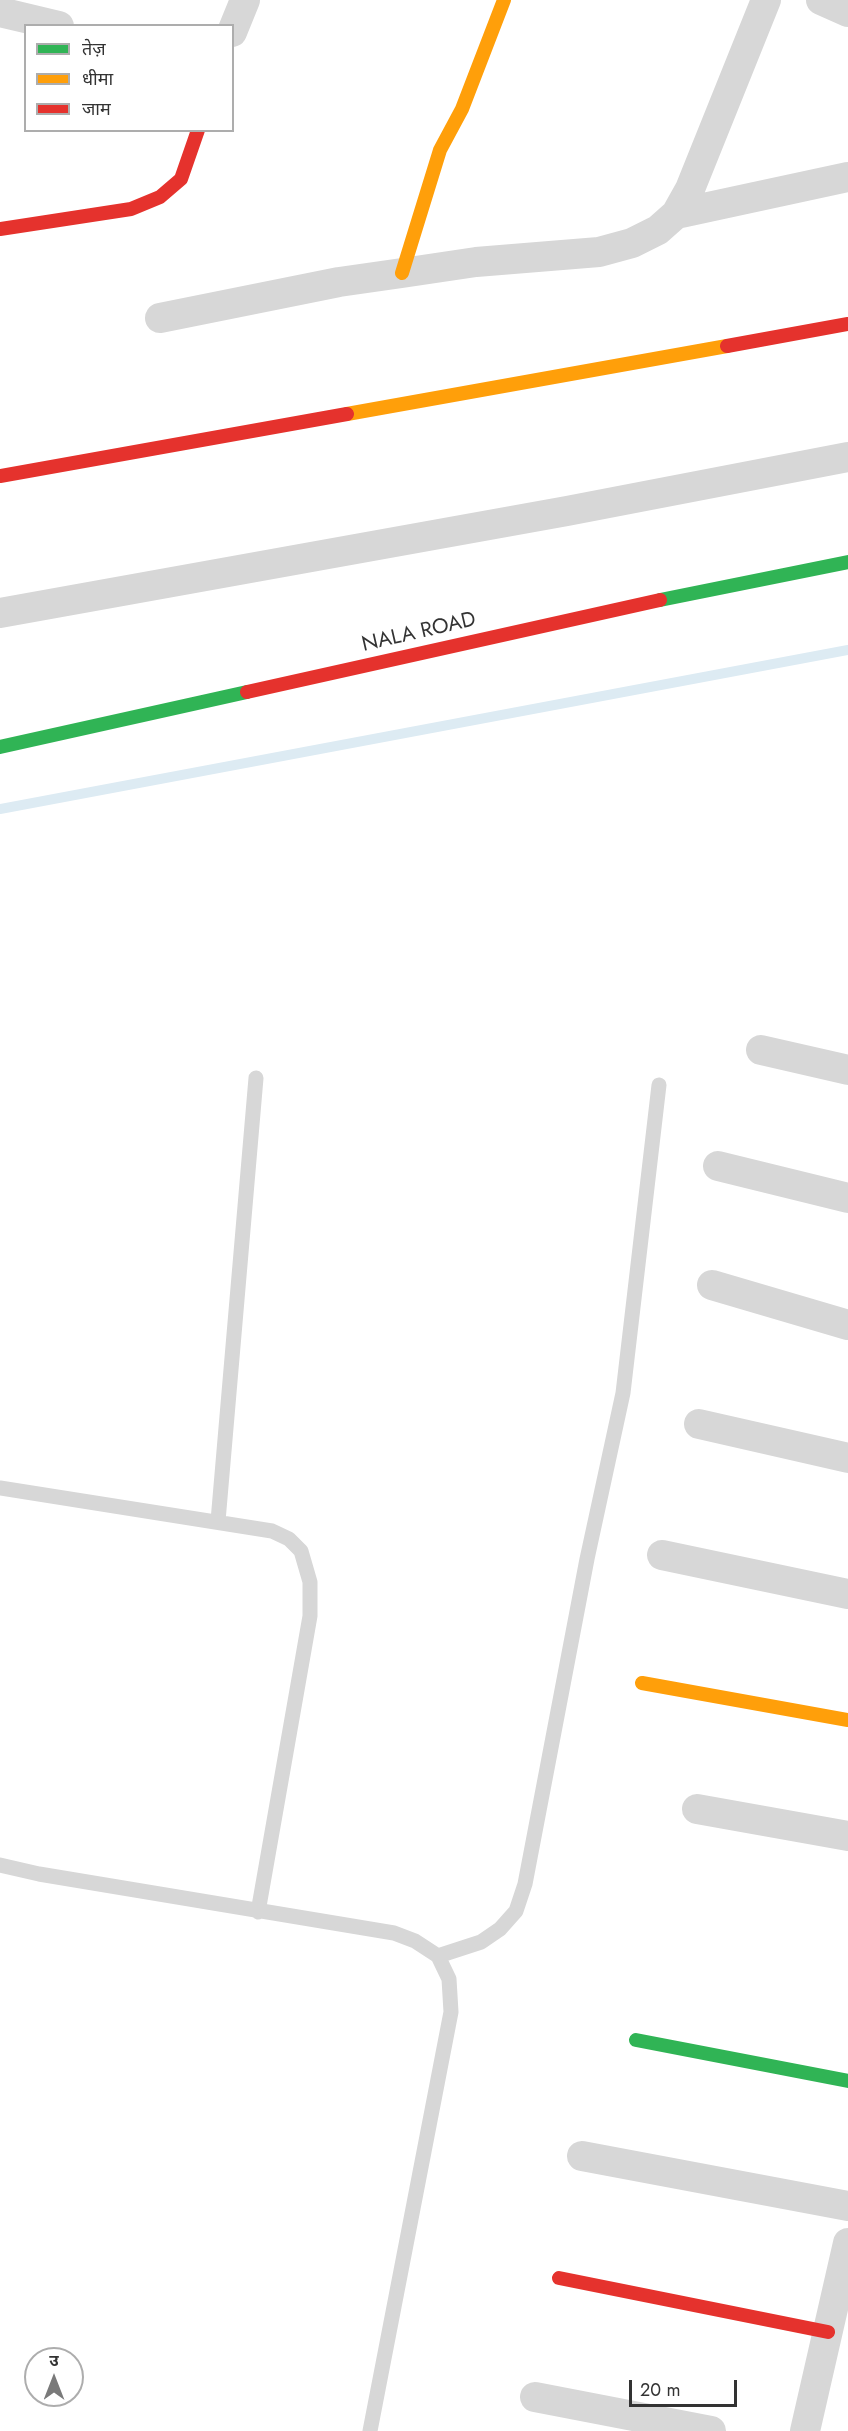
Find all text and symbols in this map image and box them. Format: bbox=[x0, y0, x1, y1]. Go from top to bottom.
legend bbox=[24, 24, 234, 132]
text: तेज़ bbox=[82, 36, 106, 62]
text: धीमा bbox=[82, 66, 113, 92]
text: जाम bbox=[82, 96, 111, 122]
street label: NALA ROAD bbox=[360, 608, 478, 658]
north arrow bbox=[24, 2347, 84, 2407]
text: उ bbox=[49, 2349, 59, 2372]
scale bar bbox=[632, 2368, 740, 2406]
text: 20 m bbox=[640, 2377, 680, 2403]

